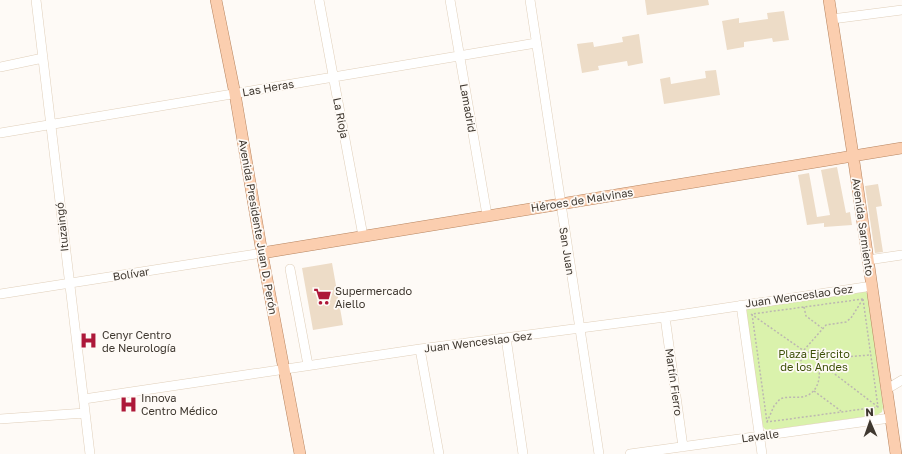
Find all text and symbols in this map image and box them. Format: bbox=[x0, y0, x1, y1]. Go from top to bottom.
street label: Las Heras bbox=[241, 77, 295, 98]
street label: Lamadrid bbox=[458, 82, 479, 133]
street label: La Rioja bbox=[331, 96, 352, 140]
street label: Avenida Presidente Juan D. Perón bbox=[237, 138, 280, 315]
street label: Avenida Sarmiento bbox=[850, 177, 877, 277]
street label: Héroes de Malvinas bbox=[530, 185, 634, 214]
street label: Ituzaingó bbox=[52, 201, 71, 252]
street label: San Juan bbox=[557, 226, 578, 276]
street label: Bolívar bbox=[112, 264, 151, 283]
street label: Juan Wenceslao Gez bbox=[744, 281, 854, 310]
place label: Supermercado Aiello bbox=[335, 284, 412, 310]
supermarket icon: Supermercado Aiello bbox=[312, 287, 332, 307]
place label: Cenyr Centro de Neurología bbox=[102, 328, 176, 354]
street label: Juan Wenceslao Gez bbox=[423, 328, 533, 355]
hospital icon: Cenyr Centro de Neurología bbox=[79, 331, 99, 351]
street label: Martín Fierro bbox=[663, 347, 686, 417]
park label: Plaza Ejército de los Andes bbox=[778, 347, 850, 373]
place label: Innova Centro Médico bbox=[141, 391, 218, 417]
hospital icon: Innova Centro Médico bbox=[118, 394, 138, 414]
north arrow bbox=[850, 402, 890, 442]
text: N bbox=[865, 405, 874, 418]
street label: Lavalle bbox=[740, 426, 780, 445]

